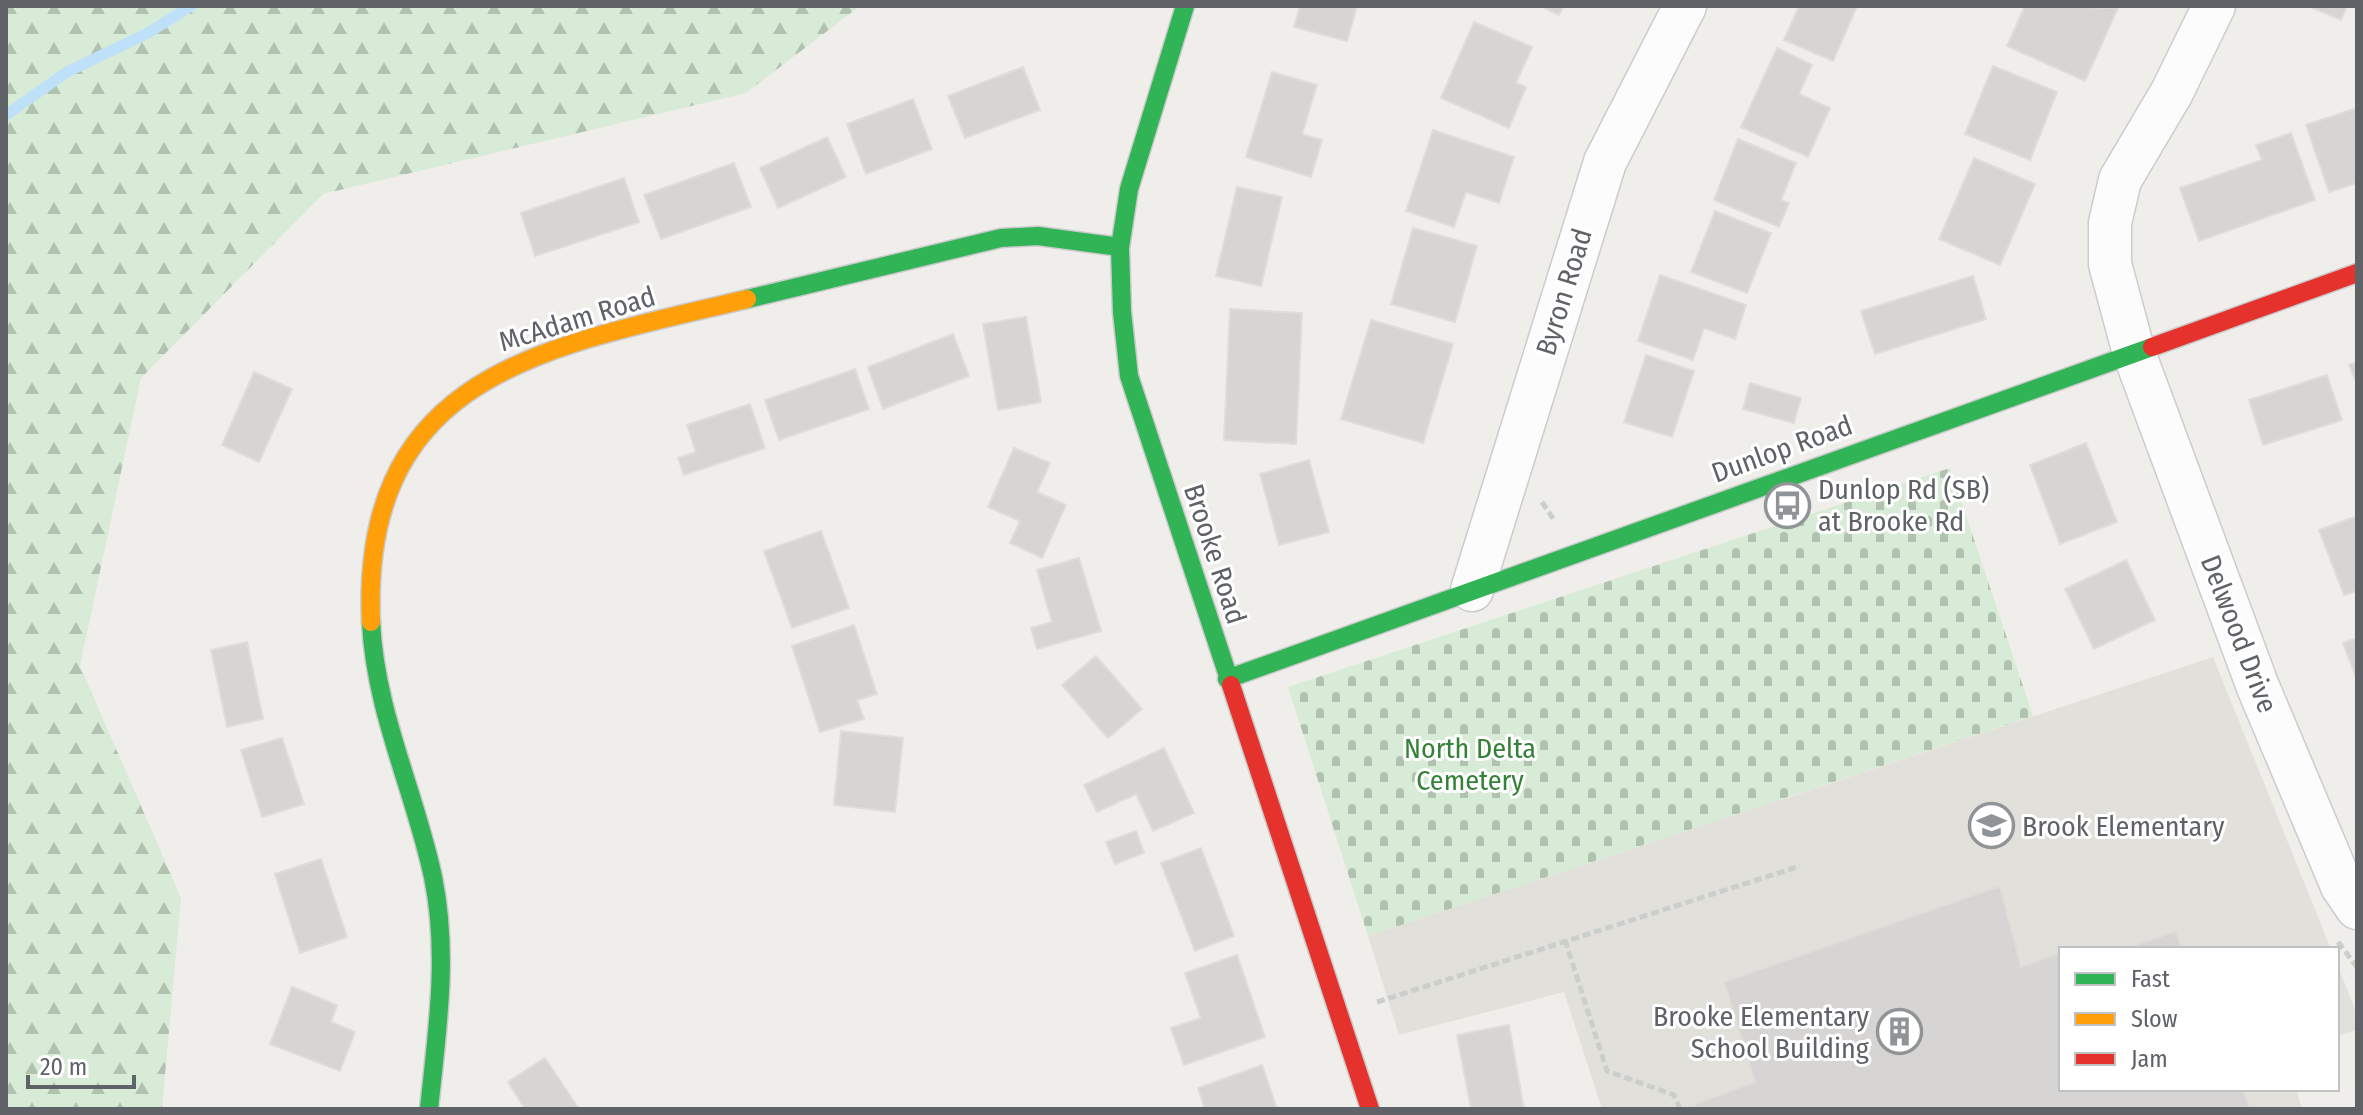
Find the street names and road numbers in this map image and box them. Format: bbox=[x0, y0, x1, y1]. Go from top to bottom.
street label: Byron Road bbox=[1529, 225, 1599, 359]
street label: McAdam Road bbox=[495, 280, 659, 358]
street label: Dunlop Road bbox=[1707, 408, 1857, 490]
street label: Brooke Road bbox=[1177, 480, 1253, 628]
street label: Delwood Drive bbox=[2194, 551, 2284, 717]

